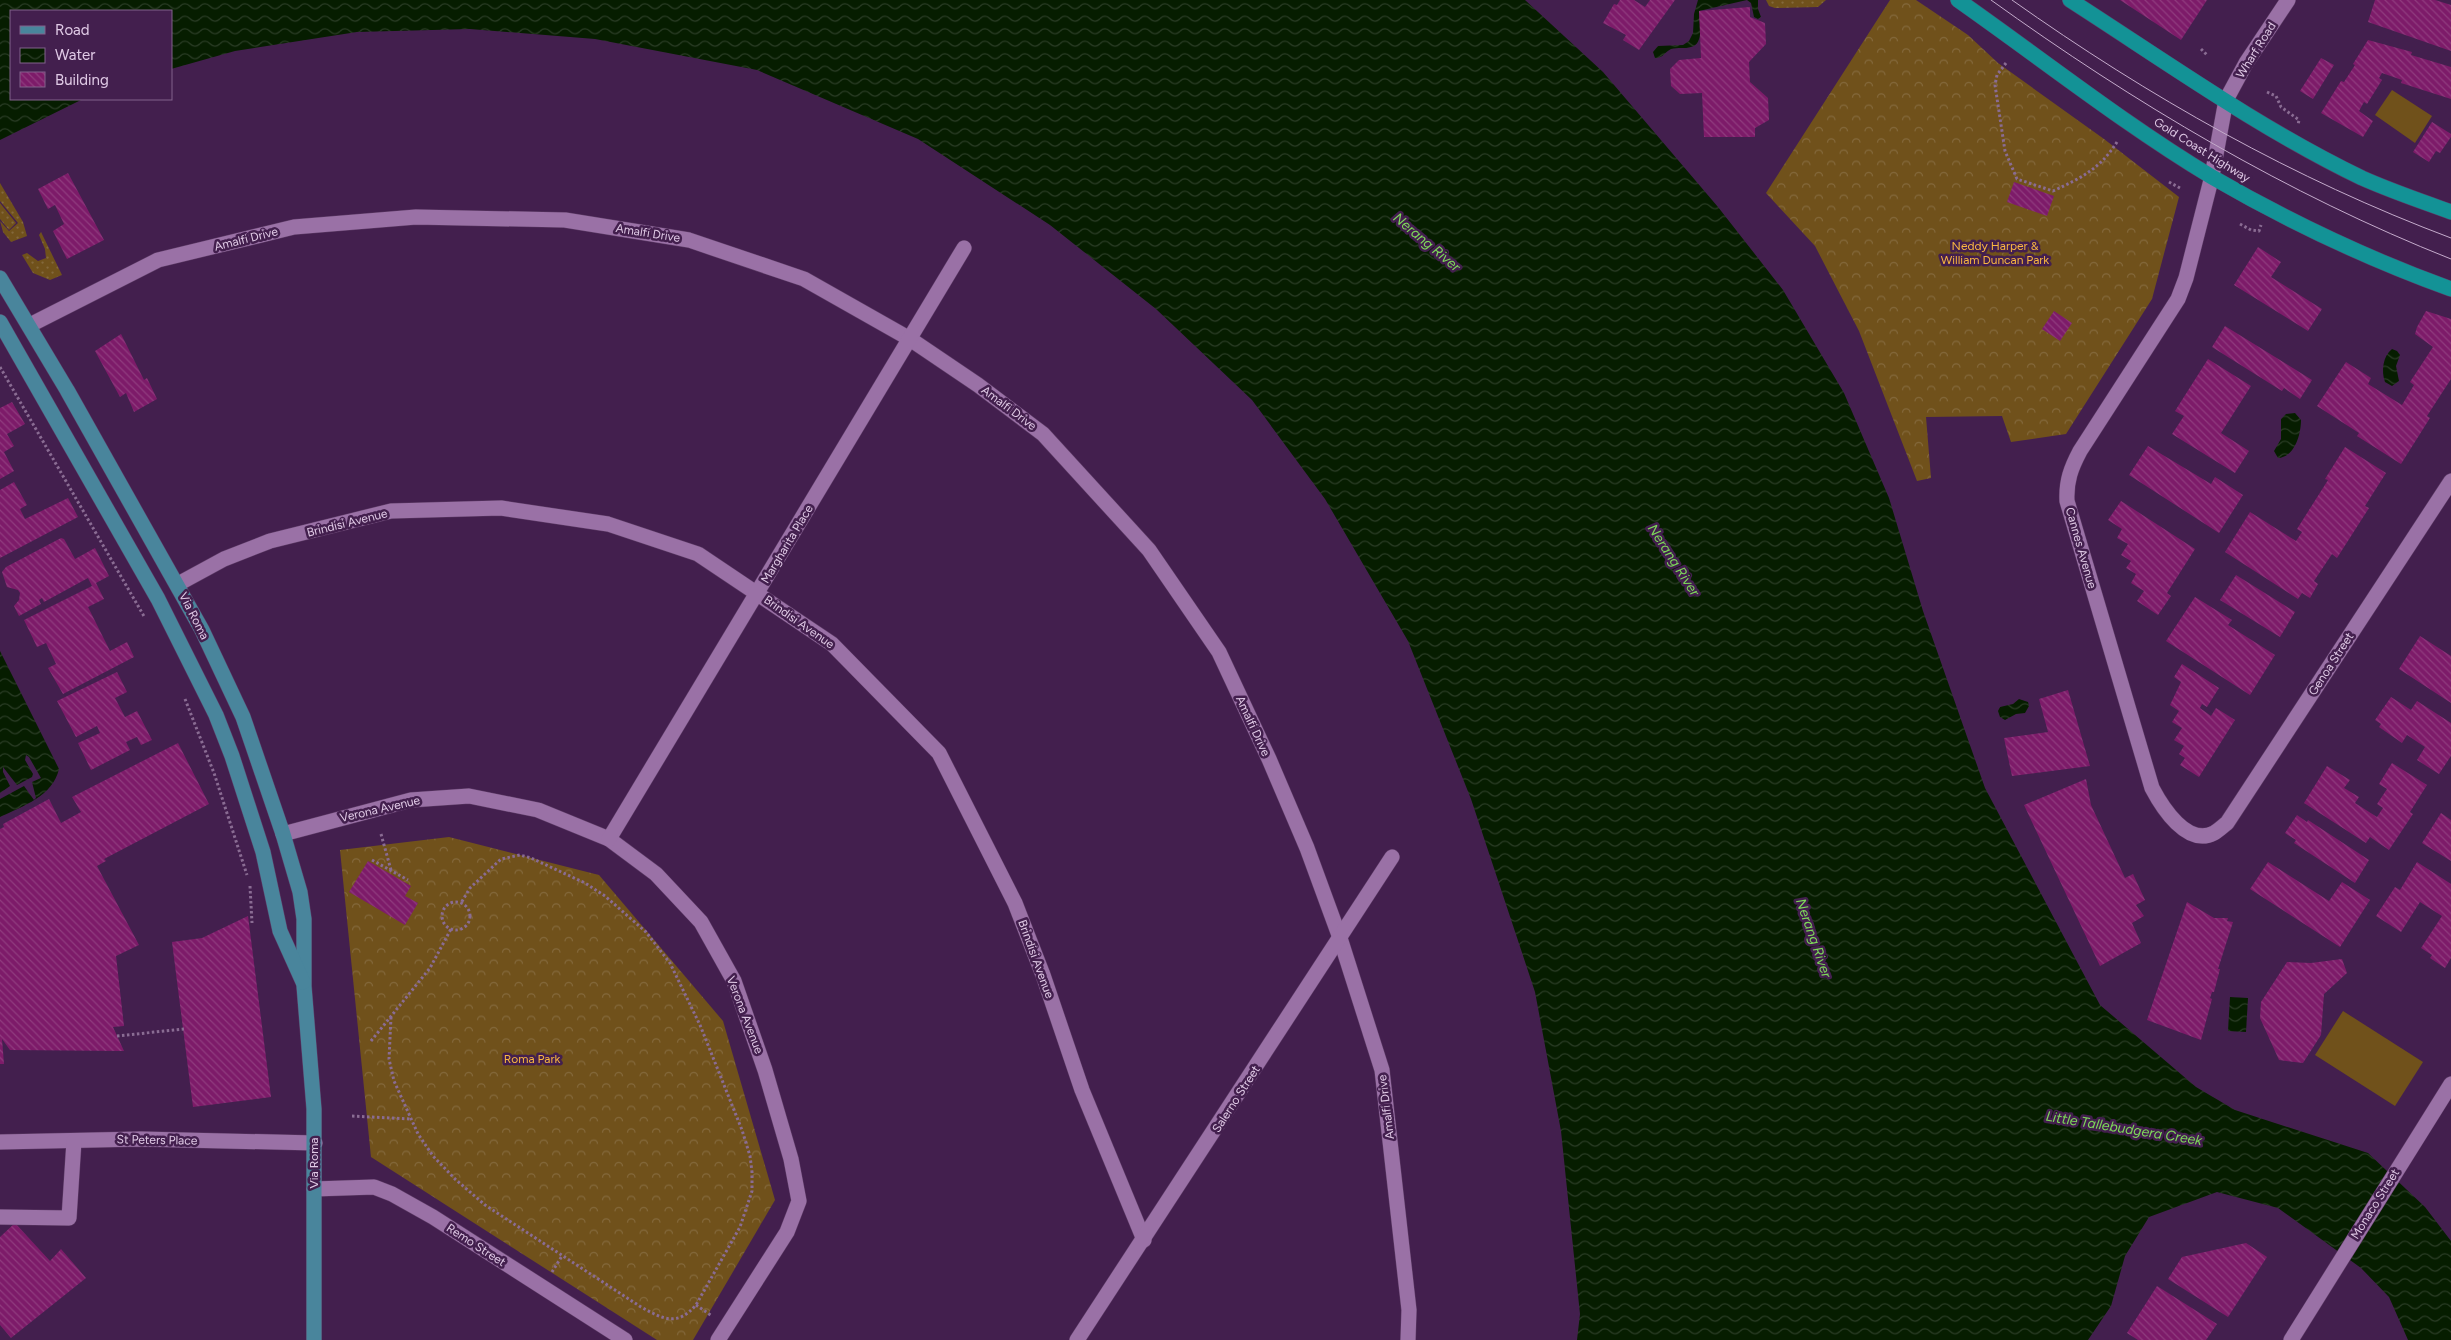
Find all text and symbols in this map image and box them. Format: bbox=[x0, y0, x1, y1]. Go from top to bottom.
legend bbox=[10, 10, 172, 100]
street label: Wharf Road bbox=[2233, 19, 2279, 81]
text: Road bbox=[55, 21, 90, 39]
text: Water bbox=[55, 46, 95, 64]
text: Building bbox=[55, 71, 109, 89]
street label: Gold Coast Highway bbox=[2151, 115, 2253, 186]
water label: Nerang River bbox=[1390, 209, 1465, 276]
street label: Amalfi Drive bbox=[615, 221, 682, 245]
street label: Amalfi Drive bbox=[213, 224, 280, 254]
park label: Neddy Harper & William Duncan Park bbox=[1941, 239, 2049, 267]
street label: Amalfi Drive bbox=[979, 383, 1040, 433]
street label: Margharita Place bbox=[758, 502, 816, 586]
street label: Brindisi Avenue bbox=[305, 506, 389, 540]
street label: Cannes Avenue bbox=[2063, 506, 2099, 591]
water label: Nerang River bbox=[1644, 521, 1704, 601]
street label: Via Roma bbox=[176, 590, 212, 642]
street label: Brindisi Avenue bbox=[761, 593, 837, 652]
street label: Genoa Street bbox=[2306, 630, 2357, 698]
street label: Amalfi Drive bbox=[1233, 694, 1273, 759]
street label: Verona Avenue bbox=[339, 793, 422, 825]
water label: Nerang River bbox=[1792, 896, 1835, 981]
street label: Brindisi Avenue bbox=[1015, 918, 1057, 1001]
street label: Verona Avenue bbox=[724, 974, 766, 1056]
park label: Roma Park bbox=[504, 1052, 560, 1066]
street label: Salerno Street bbox=[1209, 1063, 1263, 1135]
street label: Amalfi Drive bbox=[1375, 1073, 1397, 1140]
water label: Little Tallebudgera Creek bbox=[2045, 1108, 2205, 1149]
street label: St Peters Place bbox=[117, 1132, 198, 1148]
street label: Via Roma bbox=[307, 1138, 321, 1189]
street label: Monaco Street bbox=[2348, 1166, 2402, 1242]
street label: Remo Street bbox=[444, 1221, 509, 1270]

